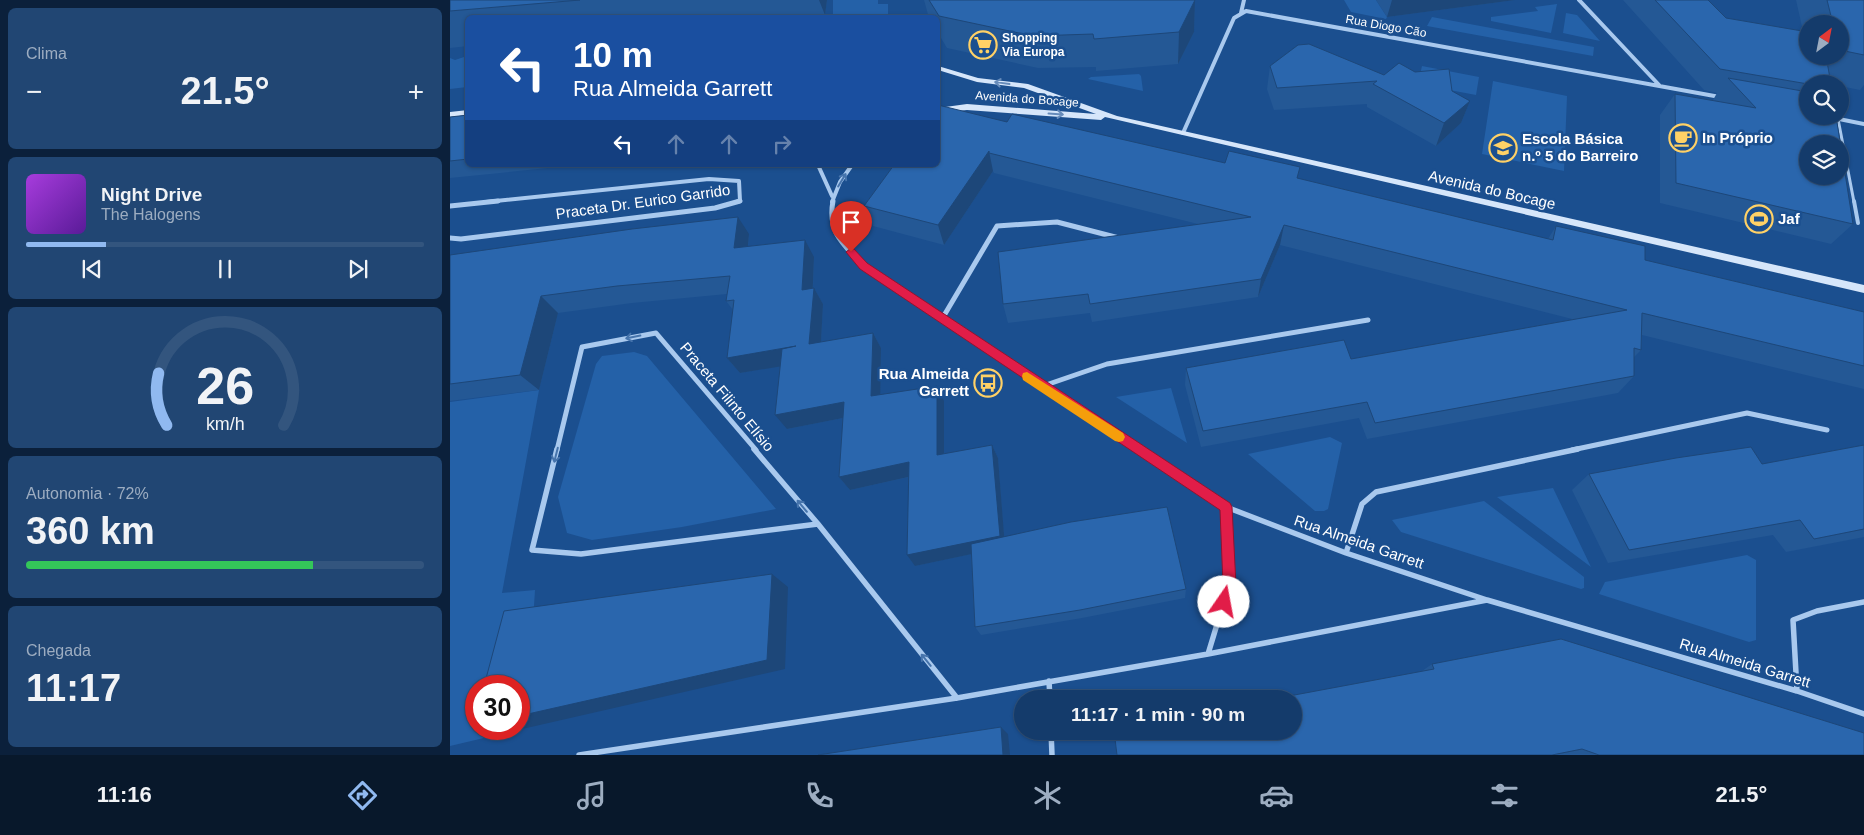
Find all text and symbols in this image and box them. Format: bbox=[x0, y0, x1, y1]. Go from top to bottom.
street label: Rua Diogo Cão bbox=[1344, 12, 1428, 40]
north arrow bbox=[1799, 15, 1849, 65]
map controls bbox=[1799, 15, 1849, 185]
supermarket icon: Shopping Via Europa bbox=[968, 30, 998, 60]
place label: Shopping Via Europa bbox=[1002, 31, 1065, 59]
icon: left bbox=[490, 35, 555, 100]
text: 10 m bbox=[573, 35, 653, 74]
text: Clima bbox=[26, 45, 67, 62]
text: 21.5° bbox=[180, 70, 270, 112]
button: search bbox=[1799, 75, 1849, 125]
text: − bbox=[26, 76, 42, 107]
text: + bbox=[408, 76, 424, 107]
text: Rua Almeida Garrett bbox=[573, 76, 772, 101]
one-way arrow bbox=[994, 78, 1010, 88]
street label: Avenida do Bocage bbox=[975, 88, 1080, 110]
one-way arrow bbox=[1048, 109, 1064, 118]
cafe icon: In Próprio bbox=[1668, 123, 1698, 153]
place label: In Próprio bbox=[1702, 129, 1773, 146]
icon: left bbox=[609, 130, 637, 158]
icon: ahead bbox=[662, 130, 690, 158]
icon: ahead bbox=[715, 130, 743, 158]
icon: right bbox=[768, 130, 796, 158]
place label: Escola Básica n.º 5 do Barreiro bbox=[1522, 130, 1638, 164]
school or university icon: Escola Básica n.º 5 do Barreiro bbox=[1488, 133, 1518, 163]
button: layers bbox=[1799, 135, 1849, 185]
street label: Avenida do Bocage bbox=[1427, 167, 1557, 212]
one-way arrow bbox=[837, 174, 847, 188]
street label: Praceta Dr. Eurico Garrido bbox=[555, 181, 731, 222]
text: Night Drive bbox=[101, 184, 202, 205]
pin bbox=[830, 201, 872, 252]
sports icon: Jaf bbox=[1744, 204, 1774, 234]
text: The Halogens bbox=[101, 206, 201, 223]
icon: arrive bbox=[837, 208, 865, 236]
place label: Jaf bbox=[1778, 210, 1801, 227]
icon: previous bbox=[78, 255, 106, 283]
icon: pause bbox=[211, 255, 239, 283]
icon: next bbox=[344, 255, 372, 283]
one-way arrow bbox=[625, 333, 641, 343]
street label: Praceta Filinto Elísio bbox=[677, 339, 778, 455]
text: 26 bbox=[196, 357, 254, 415]
place label: Rua Almeida Garrett bbox=[879, 365, 970, 399]
bus stop icon: Rua Almeida Garrett bbox=[973, 368, 1003, 398]
text: km/h bbox=[206, 414, 244, 434]
one-way arrow bbox=[551, 446, 560, 462]
text: Autonomia · 72% bbox=[26, 485, 149, 502]
one-way arrow bbox=[797, 500, 808, 513]
text: 360 km bbox=[26, 510, 155, 552]
street label: Rua Almeida Garrett bbox=[1292, 511, 1427, 572]
position arrow bbox=[1197, 575, 1249, 627]
street label: Rua Almeida Garrett bbox=[1678, 635, 1813, 691]
text: Chegada bbox=[26, 642, 91, 659]
one-way arrow bbox=[921, 654, 932, 667]
text: 11:17 bbox=[26, 667, 121, 709]
speed limit sign: 30 bbox=[465, 675, 530, 740]
text: 11:17 · 1 min · 90 m bbox=[1071, 704, 1245, 725]
icon: directions bbox=[345, 778, 380, 813]
icon: music bbox=[574, 778, 609, 813]
icon: phone bbox=[802, 778, 837, 813]
icon: climate bbox=[1030, 778, 1065, 813]
icon: car bbox=[1259, 778, 1294, 813]
icon: filters bbox=[1487, 778, 1522, 813]
text: 11:16 bbox=[97, 782, 152, 807]
text: 21.5° bbox=[1716, 782, 1767, 807]

